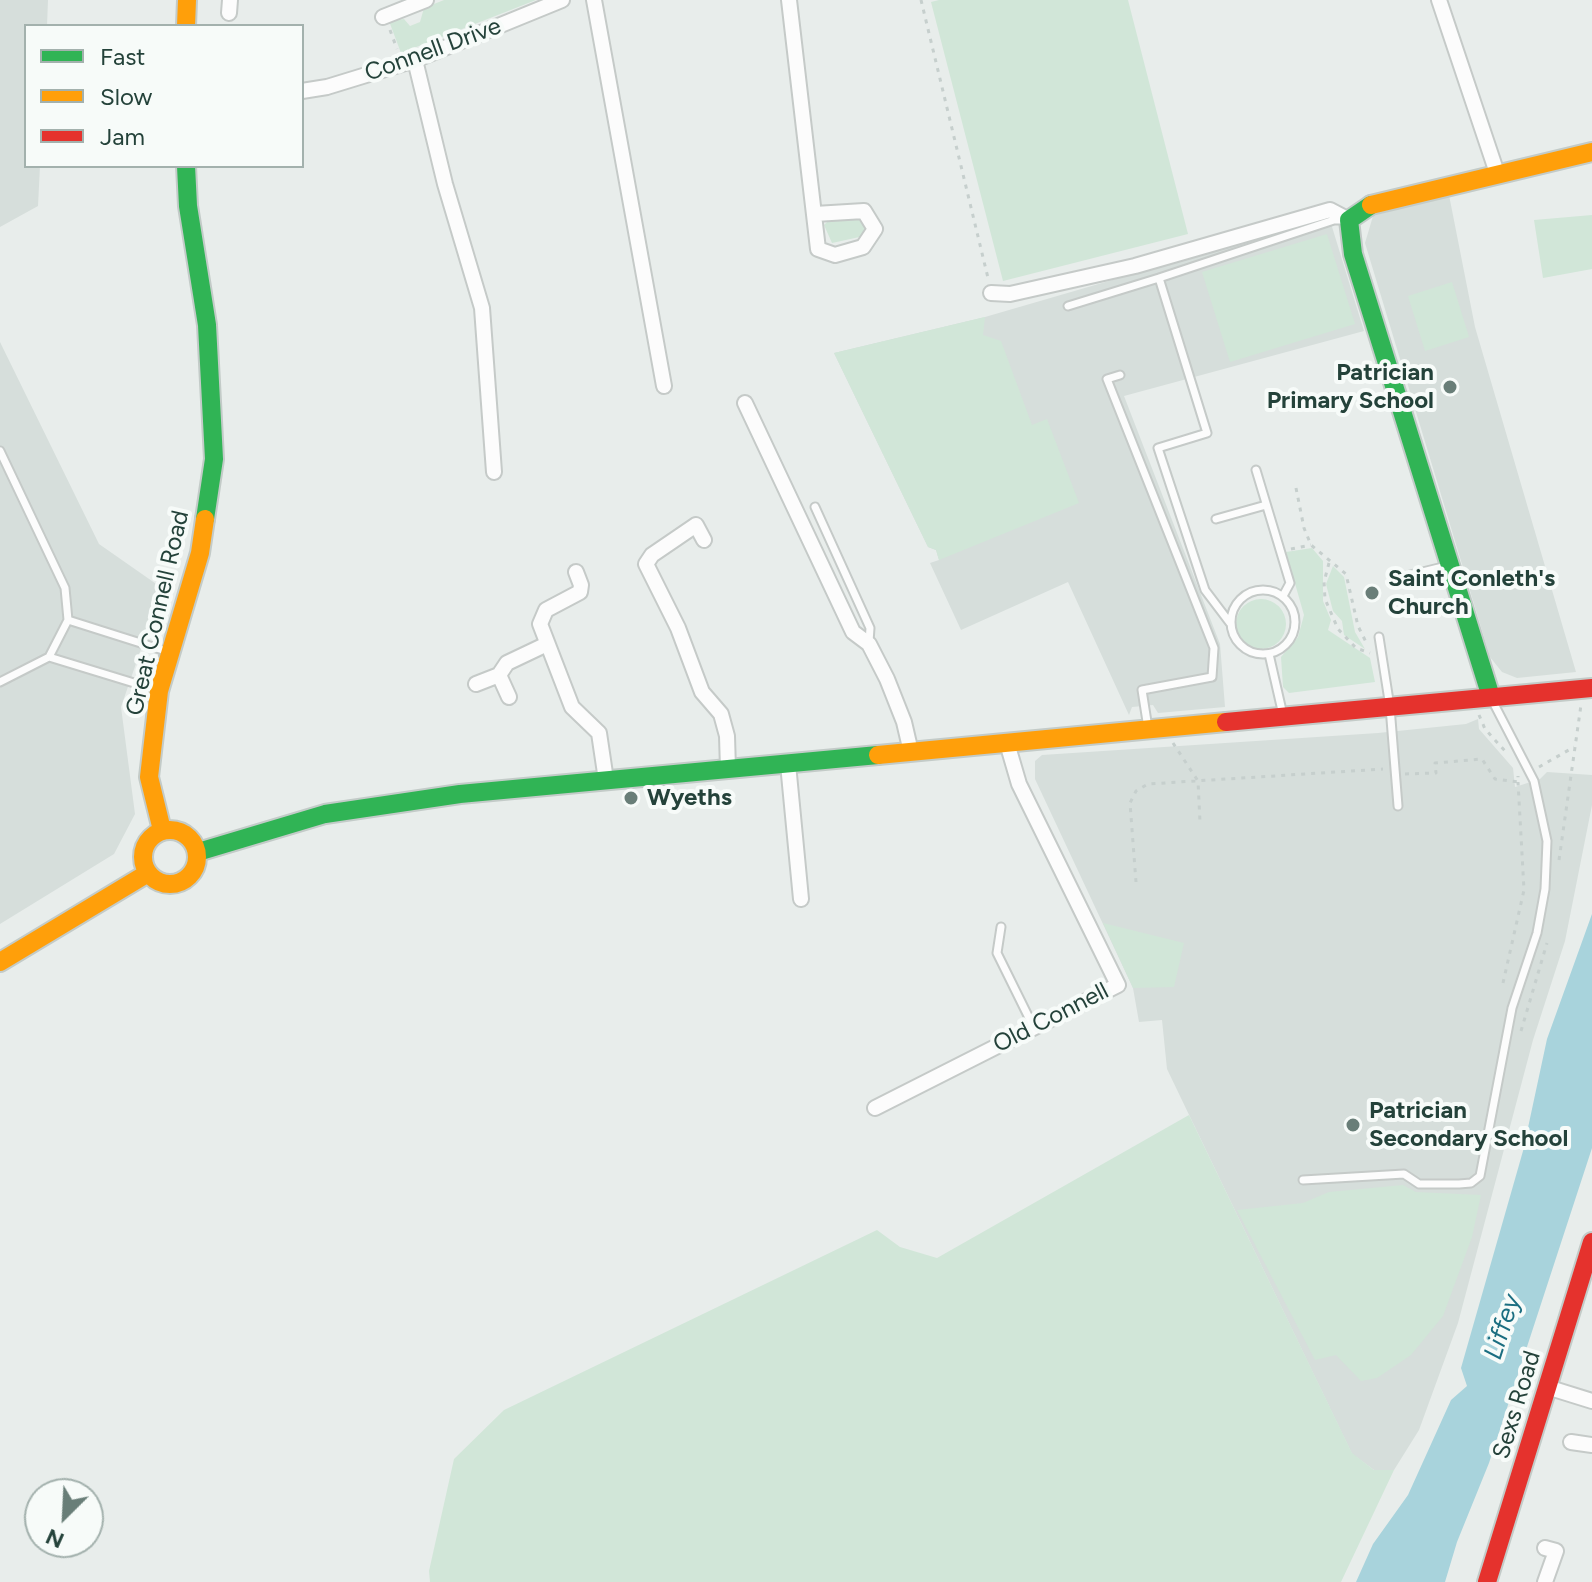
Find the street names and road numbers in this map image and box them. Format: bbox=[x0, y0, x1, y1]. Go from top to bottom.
street label: Connell Drive bbox=[361, 12, 505, 88]
street label: Great Connell Road bbox=[120, 508, 196, 718]
street label: Old Connell bbox=[989, 977, 1113, 1059]
street label: Sexs Road bbox=[1487, 1347, 1547, 1463]

